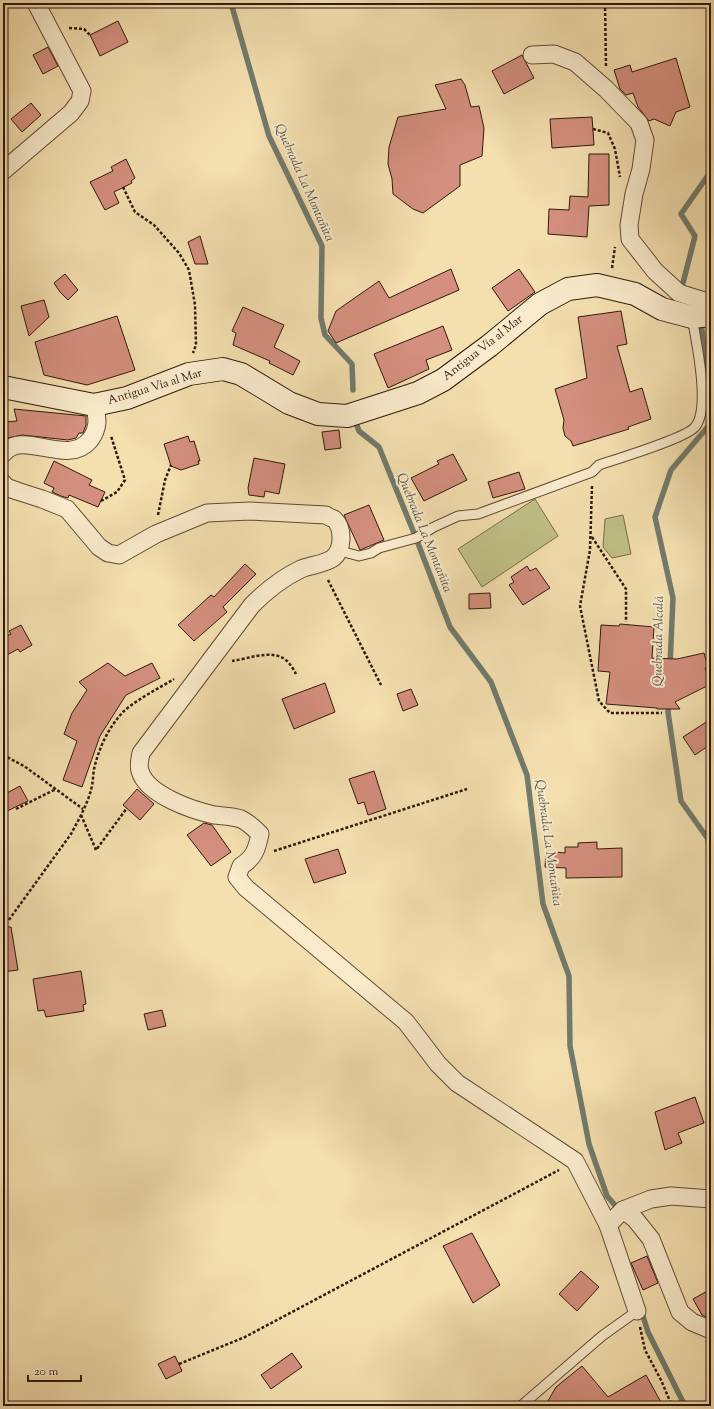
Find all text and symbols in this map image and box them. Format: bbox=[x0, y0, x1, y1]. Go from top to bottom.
water label: Quebrada La Montañita bbox=[270, 121, 338, 245]
street label: Antigua Vía al Mar bbox=[439, 310, 527, 385]
street label: Antigua Vía al Mar bbox=[106, 364, 205, 410]
water label: Quebrada La Montañita bbox=[392, 470, 456, 596]
water label: Quebrada Alcalá bbox=[649, 595, 669, 686]
water label: Quebrada La Montañita bbox=[530, 779, 566, 908]
scale bar bbox=[28, 1357, 81, 1383]
text: 20 m bbox=[34, 1363, 59, 1381]

